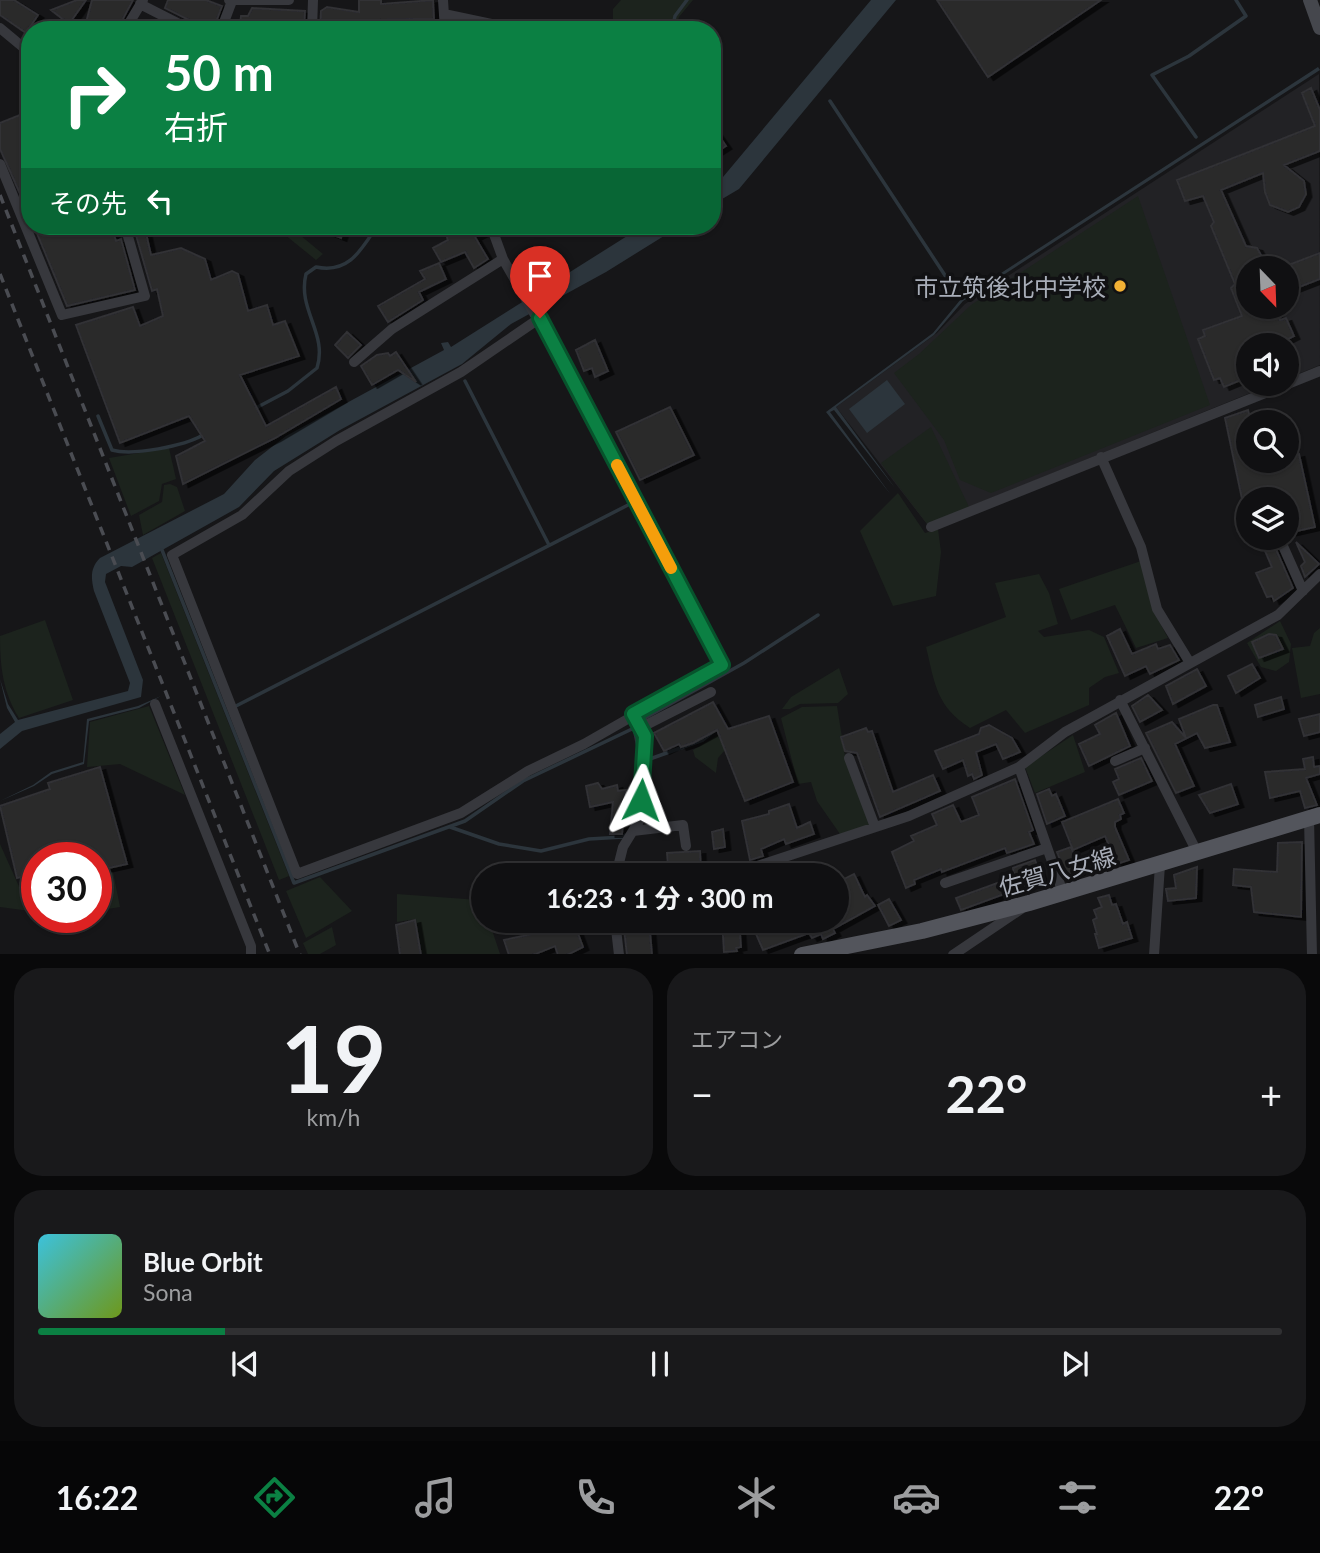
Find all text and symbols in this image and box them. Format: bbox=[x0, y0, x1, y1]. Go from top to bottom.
text: 50 m bbox=[164, 43, 274, 101]
icon: right bbox=[49, 49, 140, 140]
text: 右折 bbox=[164, 107, 228, 146]
icon: left bbox=[141, 182, 179, 220]
text: その先 bbox=[49, 187, 127, 219]
pin bbox=[510, 246, 570, 318]
north arrow bbox=[1236, 256, 1298, 318]
map controls bbox=[1236, 256, 1299, 550]
icon: arrive bbox=[521, 257, 559, 295]
place label: 市立筑後北中学校 bbox=[914, 272, 1106, 301]
marker: 市立筑後北中学校 bbox=[1112, 278, 1128, 294]
button: sound bbox=[1236, 333, 1299, 396]
button: search bbox=[1236, 410, 1299, 473]
button: layers bbox=[1236, 487, 1299, 550]
position arrow bbox=[604, 763, 678, 837]
street label: 佐賀八女線 bbox=[995, 841, 1119, 901]
speed limit sign: 30 bbox=[21, 842, 112, 933]
text: 16:23 · 1 分 · 300 m bbox=[546, 882, 774, 914]
text: 19 bbox=[281, 1003, 386, 1112]
text: エアコン bbox=[691, 1025, 783, 1053]
text: 22° bbox=[946, 1062, 1027, 1124]
text: − bbox=[691, 1071, 713, 1117]
text: + bbox=[1260, 1071, 1282, 1117]
text: km/h bbox=[307, 1103, 360, 1131]
text: Blue Orbit bbox=[143, 1246, 263, 1278]
text: Sona bbox=[143, 1278, 193, 1306]
icon: previous bbox=[226, 1345, 264, 1383]
icon: pause bbox=[641, 1345, 679, 1383]
icon: next bbox=[1056, 1345, 1094, 1383]
icon: directions bbox=[250, 1473, 299, 1522]
icon: music bbox=[411, 1473, 460, 1522]
icon: phone bbox=[571, 1473, 620, 1522]
icon: climate bbox=[732, 1473, 781, 1522]
icon: car bbox=[892, 1473, 941, 1522]
icon: filters bbox=[1053, 1473, 1102, 1522]
text: 16:22 bbox=[56, 1478, 138, 1517]
text: 22° bbox=[1214, 1478, 1264, 1517]

